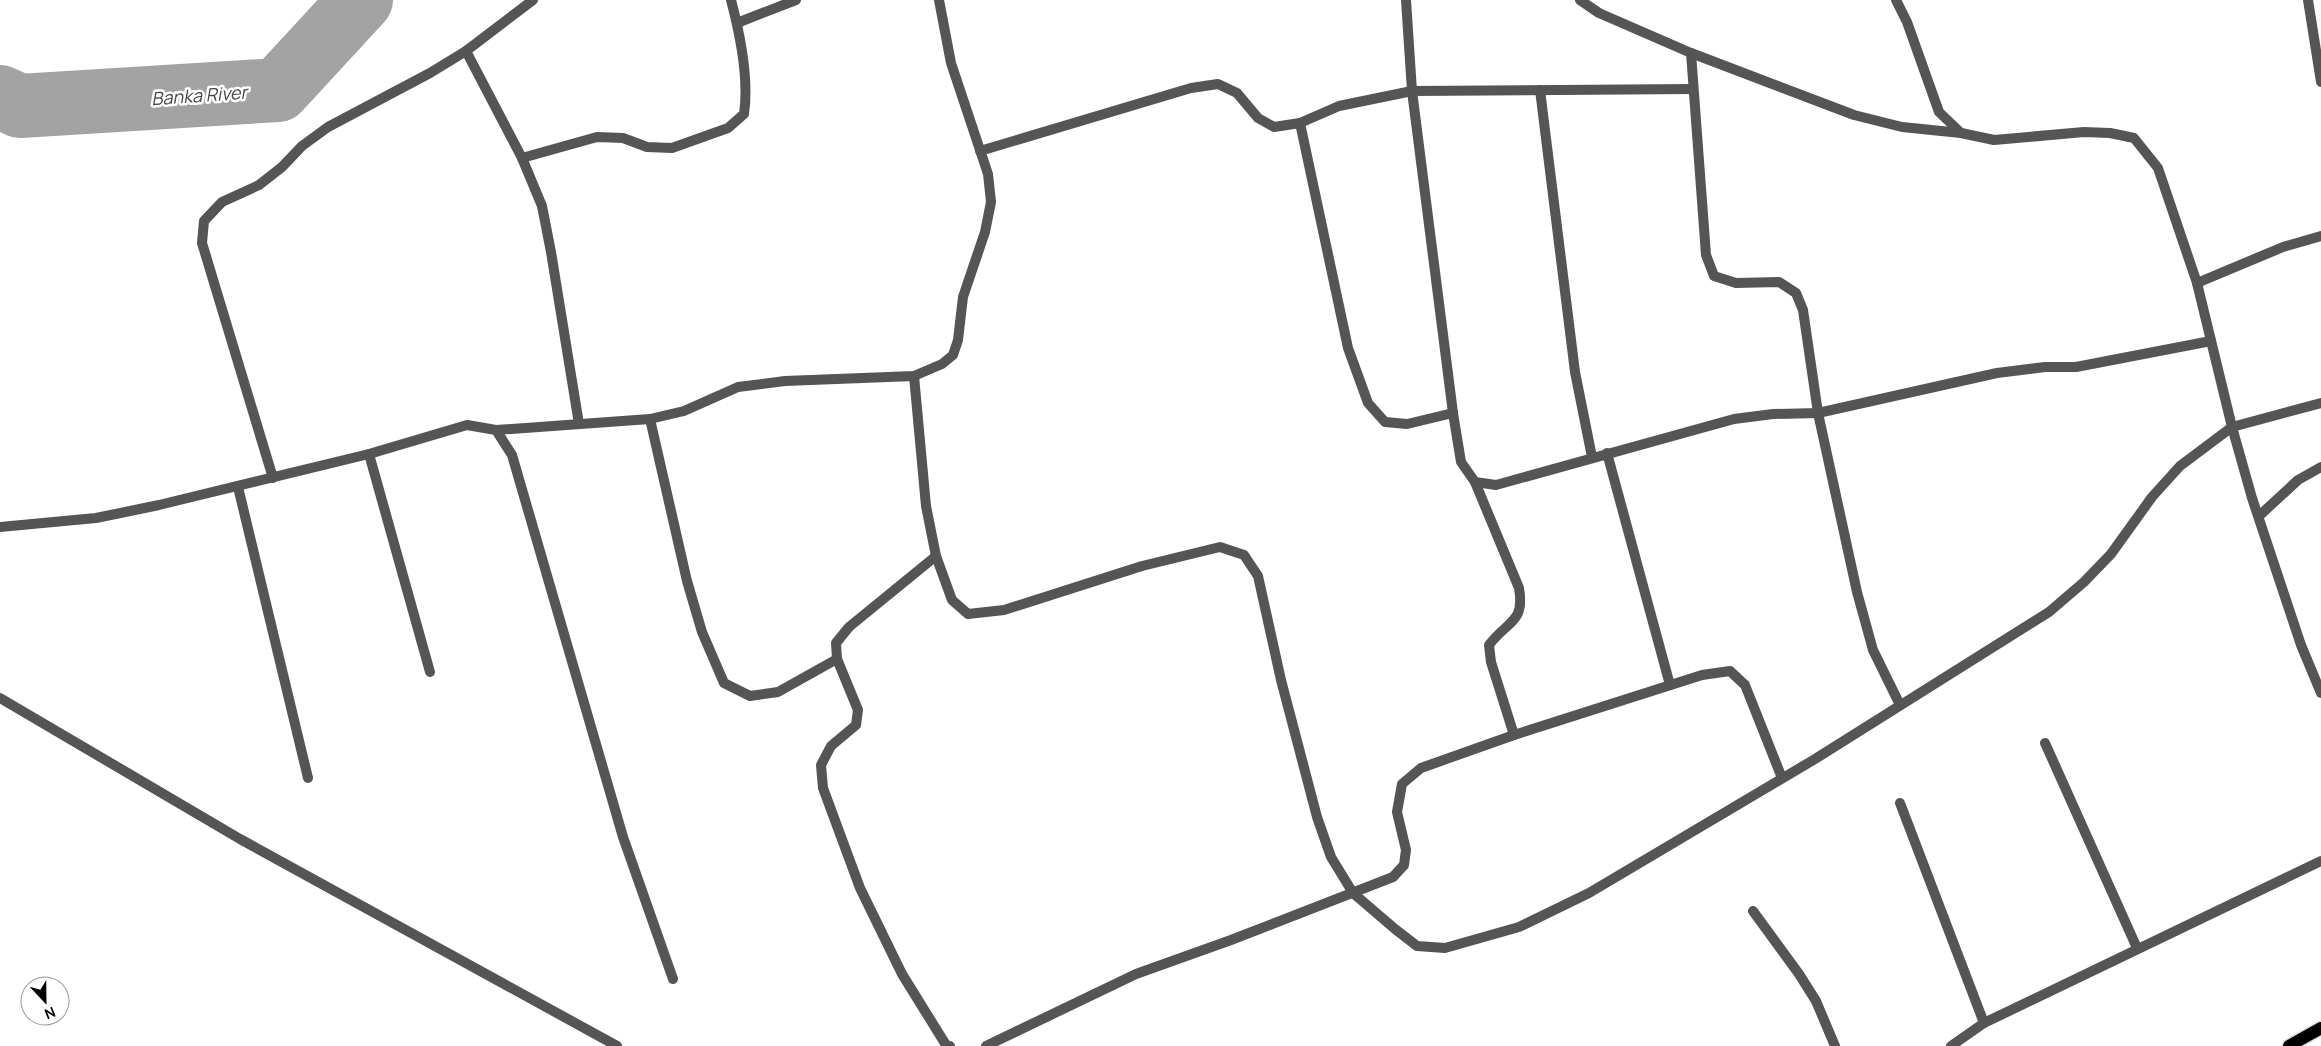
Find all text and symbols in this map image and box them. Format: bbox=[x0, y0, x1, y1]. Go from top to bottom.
water label: Banka River bbox=[150, 80, 250, 110]
north arrow bbox=[20, 976, 70, 1026]
text: N bbox=[42, 1003, 58, 1024]

